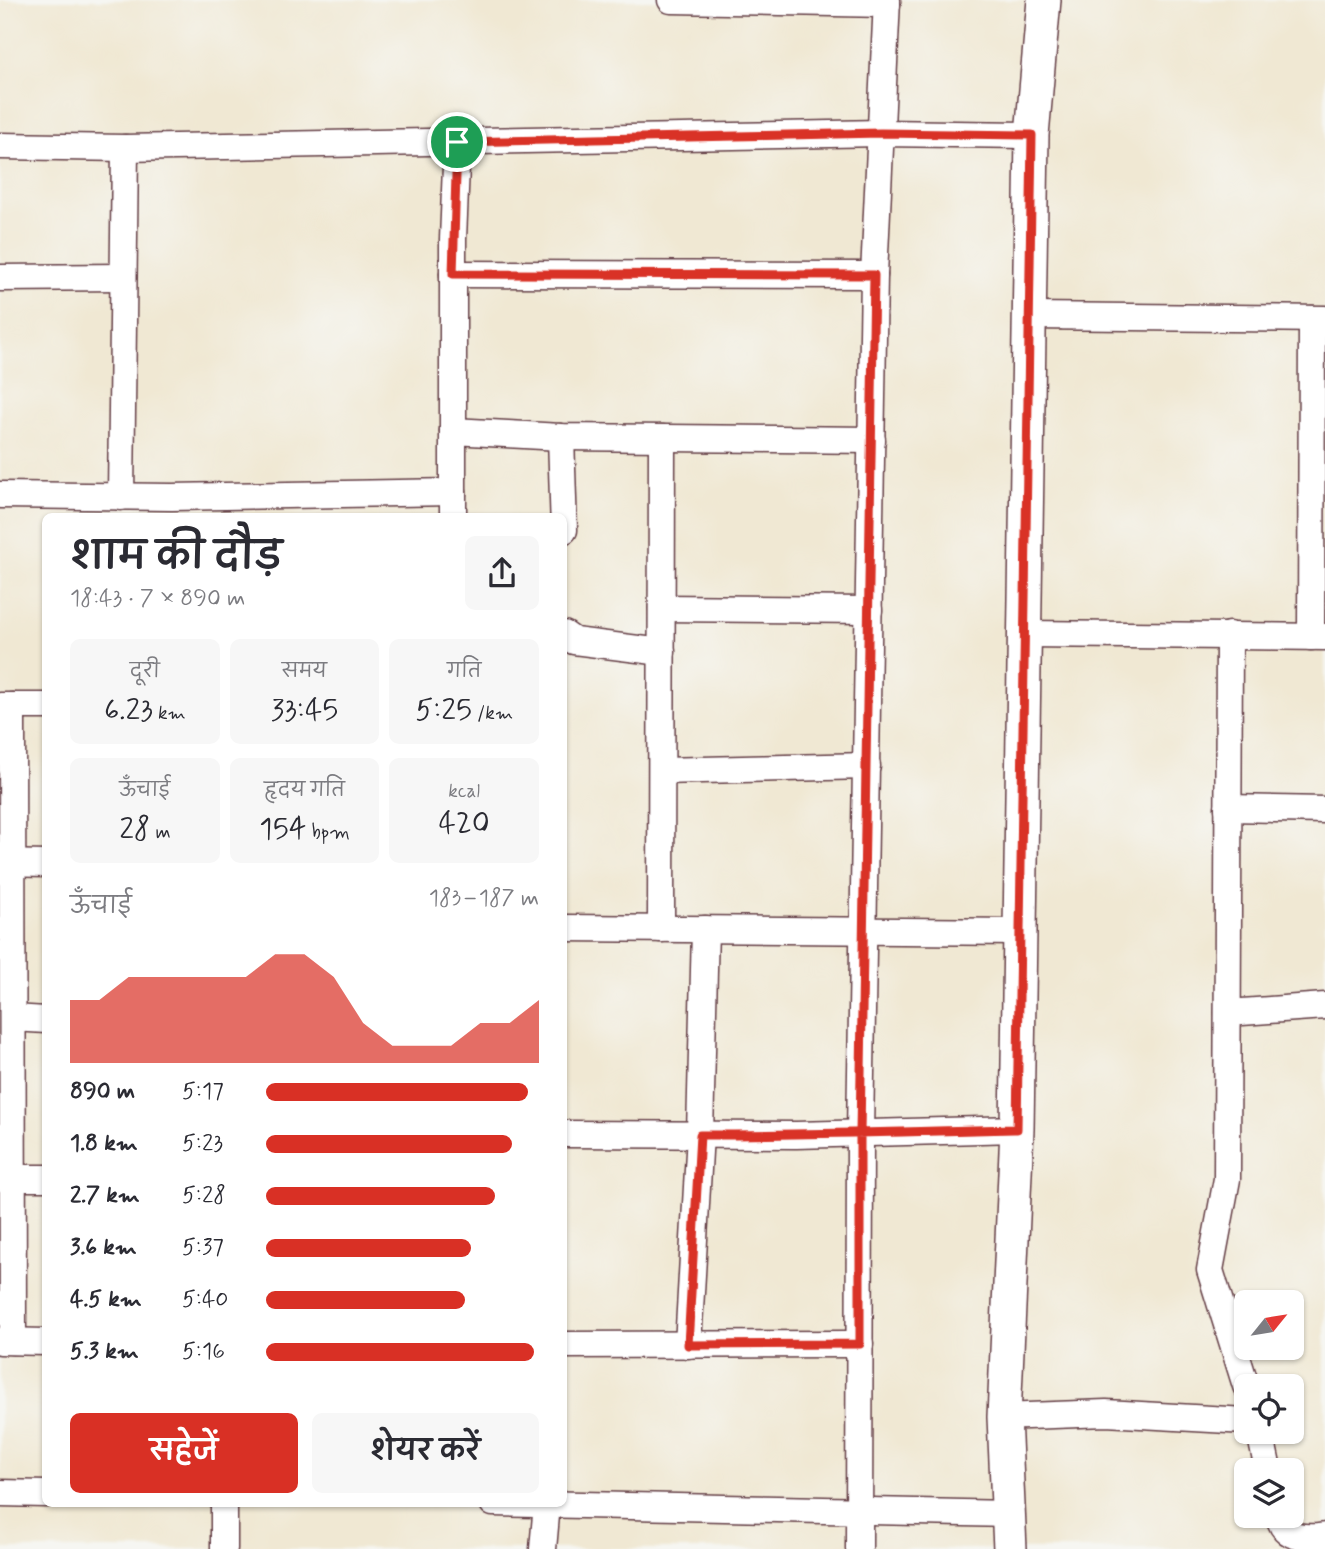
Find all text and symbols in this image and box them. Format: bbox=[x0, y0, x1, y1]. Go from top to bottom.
pin bbox=[427, 112, 487, 172]
icon: arrive bbox=[438, 123, 476, 161]
text: शाम की दौड़ bbox=[70, 533, 282, 582]
button: share bbox=[465, 536, 539, 610]
text: 18:43 · 7 × 890 m bbox=[70, 584, 245, 614]
text: दूरी bbox=[130, 659, 160, 684]
text: समय bbox=[282, 659, 327, 684]
text: गति bbox=[447, 659, 481, 684]
text: 6.23 bbox=[104, 691, 153, 730]
text: 33:45 bbox=[271, 691, 338, 730]
text: 5:25 bbox=[415, 691, 472, 730]
text: km bbox=[153, 701, 186, 726]
text: /km bbox=[472, 701, 513, 726]
text: ऊँचाई bbox=[119, 778, 170, 803]
text: हृदय गति bbox=[264, 778, 345, 803]
text: kcal bbox=[448, 779, 480, 804]
text: 420 bbox=[438, 804, 490, 843]
text: 28 bbox=[119, 810, 150, 849]
text: 154 bbox=[259, 810, 306, 849]
text: m bbox=[150, 820, 171, 845]
text: bpm bbox=[306, 820, 350, 845]
text: 183–187 m bbox=[429, 884, 539, 914]
text: ऊँचाई bbox=[70, 892, 132, 922]
text: 890 m bbox=[70, 1077, 135, 1107]
text: 5:17 bbox=[182, 1077, 224, 1107]
text: 1.8 km bbox=[70, 1129, 138, 1159]
text: 5:23 bbox=[182, 1129, 223, 1159]
text: 2.7 km bbox=[70, 1181, 140, 1211]
text: 5:28 bbox=[182, 1181, 226, 1211]
text: 3.6 km bbox=[70, 1233, 137, 1263]
text: 5:37 bbox=[182, 1233, 224, 1263]
text: 4.5 km bbox=[70, 1285, 142, 1315]
text: 5:40 bbox=[182, 1285, 228, 1315]
north arrow bbox=[1234, 1290, 1304, 1360]
map controls bbox=[1234, 1290, 1304, 1528]
text: 5.3 km bbox=[70, 1337, 139, 1367]
text: 5:16 bbox=[182, 1337, 225, 1367]
button: locate bbox=[1234, 1374, 1304, 1444]
button: सहेजें bbox=[70, 1413, 298, 1493]
button: शेयर करें bbox=[312, 1413, 539, 1493]
button: layers bbox=[1234, 1458, 1304, 1528]

